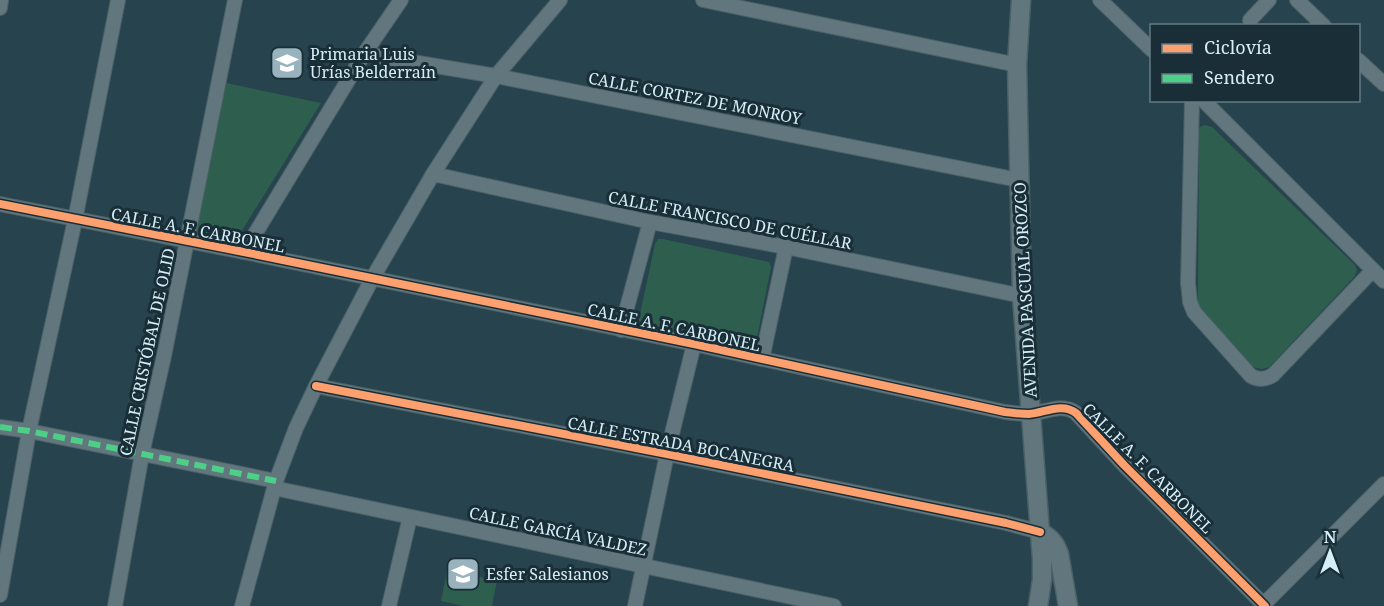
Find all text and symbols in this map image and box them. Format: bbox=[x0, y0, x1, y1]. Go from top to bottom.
legend bbox=[1150, 24, 1360, 102]
text: Ciclovía bbox=[1204, 35, 1272, 59]
place label: Primaria Luis Urías Belderraín bbox=[310, 43, 436, 83]
school or university icon: Primaria Luis Urías Belderraín bbox=[269, 45, 305, 81]
text: Sendero bbox=[1204, 65, 1275, 89]
street label: CALLE CORTEZ DE MONROY bbox=[586, 67, 805, 130]
street label: AVENIDA PASCUAL OROZCO bbox=[1008, 182, 1042, 398]
street label: CALLE FRANCISCO DE CUÉLLAR bbox=[606, 186, 854, 255]
street label: CALLE A. F. CARBONEL bbox=[109, 202, 287, 258]
street label: CALLE CRISTÓBAL DE OLID bbox=[114, 246, 180, 458]
street label: CALLE A. F. CARBONEL bbox=[585, 298, 763, 356]
street label: CALLE A. F. CARBONEL bbox=[1078, 398, 1218, 538]
street label: CALLE ESTRADA BOCANEGRA bbox=[566, 411, 797, 477]
street label: CALLE GARCÍA VALDEZ bbox=[467, 501, 649, 561]
north arrow bbox=[1300, 522, 1360, 582]
text: N bbox=[1324, 526, 1337, 548]
school or university icon: Esfer Salesianos bbox=[445, 556, 481, 592]
place label: Esfer Salesianos bbox=[486, 563, 609, 585]

